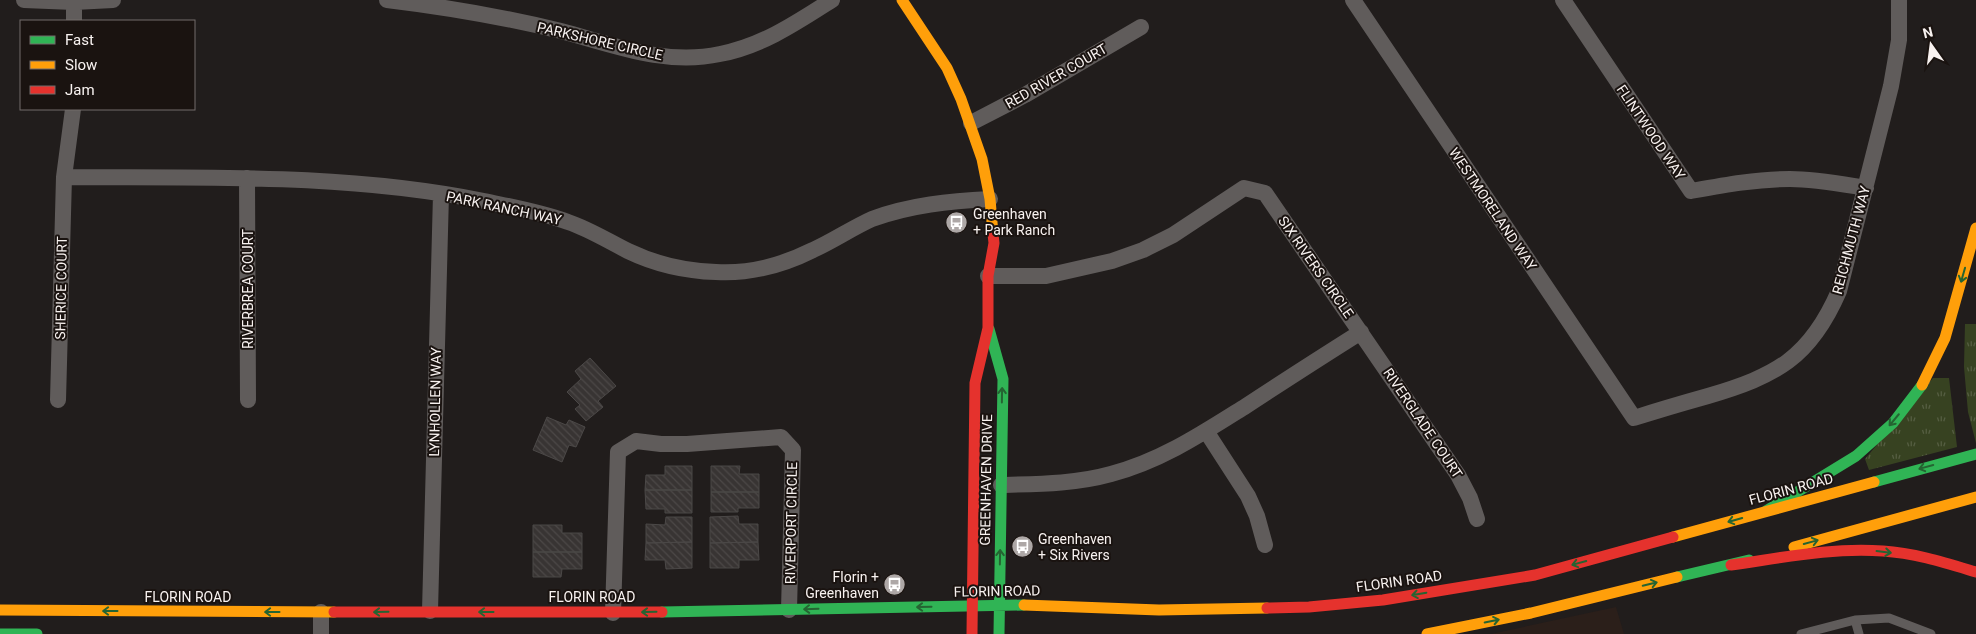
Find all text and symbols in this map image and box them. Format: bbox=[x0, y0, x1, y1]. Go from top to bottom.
street label: PARKSHORE CIRCLE bbox=[536, 19, 664, 63]
legend bbox=[20, 20, 195, 110]
north arrow bbox=[1906, 20, 1956, 70]
text: N bbox=[1921, 23, 1935, 41]
text: Fast bbox=[65, 31, 94, 49]
street label: RED RIVER COURT bbox=[1002, 40, 1110, 112]
text: Slow bbox=[65, 56, 97, 74]
text: Jam bbox=[65, 81, 95, 99]
street label: FLINTWOOD WAY bbox=[1613, 82, 1689, 183]
street label: WESTMORELAND WAY bbox=[1446, 145, 1540, 274]
street label: REICHMUTH WAY bbox=[1829, 183, 1873, 296]
street label: PARK RANCH WAY bbox=[445, 188, 564, 228]
place label: Greenhaven + Park Ranch bbox=[973, 206, 1055, 238]
bus stop icon: Greenhaven + Park Ranch bbox=[945, 210, 969, 234]
street label: SIX RIVERS CIRCLE bbox=[1275, 213, 1357, 321]
street label: RIVERBREA COURT bbox=[240, 228, 256, 349]
street label: SHERICE COURT bbox=[52, 235, 70, 340]
one-way arrow bbox=[1957, 267, 1967, 283]
street label: LYNHOLLEN WAY bbox=[426, 347, 444, 457]
street label: RIVERGLADE COURT bbox=[1380, 365, 1466, 482]
one-way arrow bbox=[998, 387, 1007, 403]
one-way arrow bbox=[1889, 413, 1900, 426]
street label: GREENHAVEN DRIVE bbox=[977, 414, 995, 546]
street label: RIVERPORT CIRCLE bbox=[782, 462, 800, 584]
one-way arrow bbox=[1918, 463, 1934, 473]
street label: FLORIN ROAD bbox=[1747, 470, 1835, 508]
one-way arrow bbox=[1728, 516, 1744, 525]
place label: Greenhaven + Six Rivers bbox=[1038, 531, 1112, 563]
bus stop icon: Greenhaven + Six Rivers bbox=[1010, 535, 1034, 559]
one-way arrow bbox=[1803, 537, 1819, 547]
one-way arrow bbox=[1875, 547, 1891, 557]
one-way arrow bbox=[995, 550, 1005, 566]
one-way arrow bbox=[1571, 559, 1587, 568]
street label: FLORIN ROAD bbox=[1355, 567, 1443, 595]
place label: Florin + Greenhaven bbox=[805, 569, 879, 601]
bus stop icon: Florin + Greenhaven bbox=[883, 573, 907, 597]
one-way arrow bbox=[1642, 579, 1658, 588]
street label: FLORIN ROAD bbox=[953, 582, 1041, 600]
street label: FLORIN ROAD bbox=[145, 589, 231, 605]
street label: FLORIN ROAD bbox=[549, 589, 635, 605]
one-way arrow bbox=[1412, 590, 1428, 600]
one-way arrow bbox=[916, 602, 932, 612]
one-way arrow bbox=[803, 605, 819, 614]
one-way arrow bbox=[102, 606, 118, 616]
one-way arrow bbox=[265, 607, 281, 617]
one-way arrow bbox=[373, 607, 390, 617]
one-way arrow bbox=[478, 607, 494, 617]
one-way arrow bbox=[641, 607, 657, 617]
one-way arrow bbox=[1484, 616, 1500, 625]

